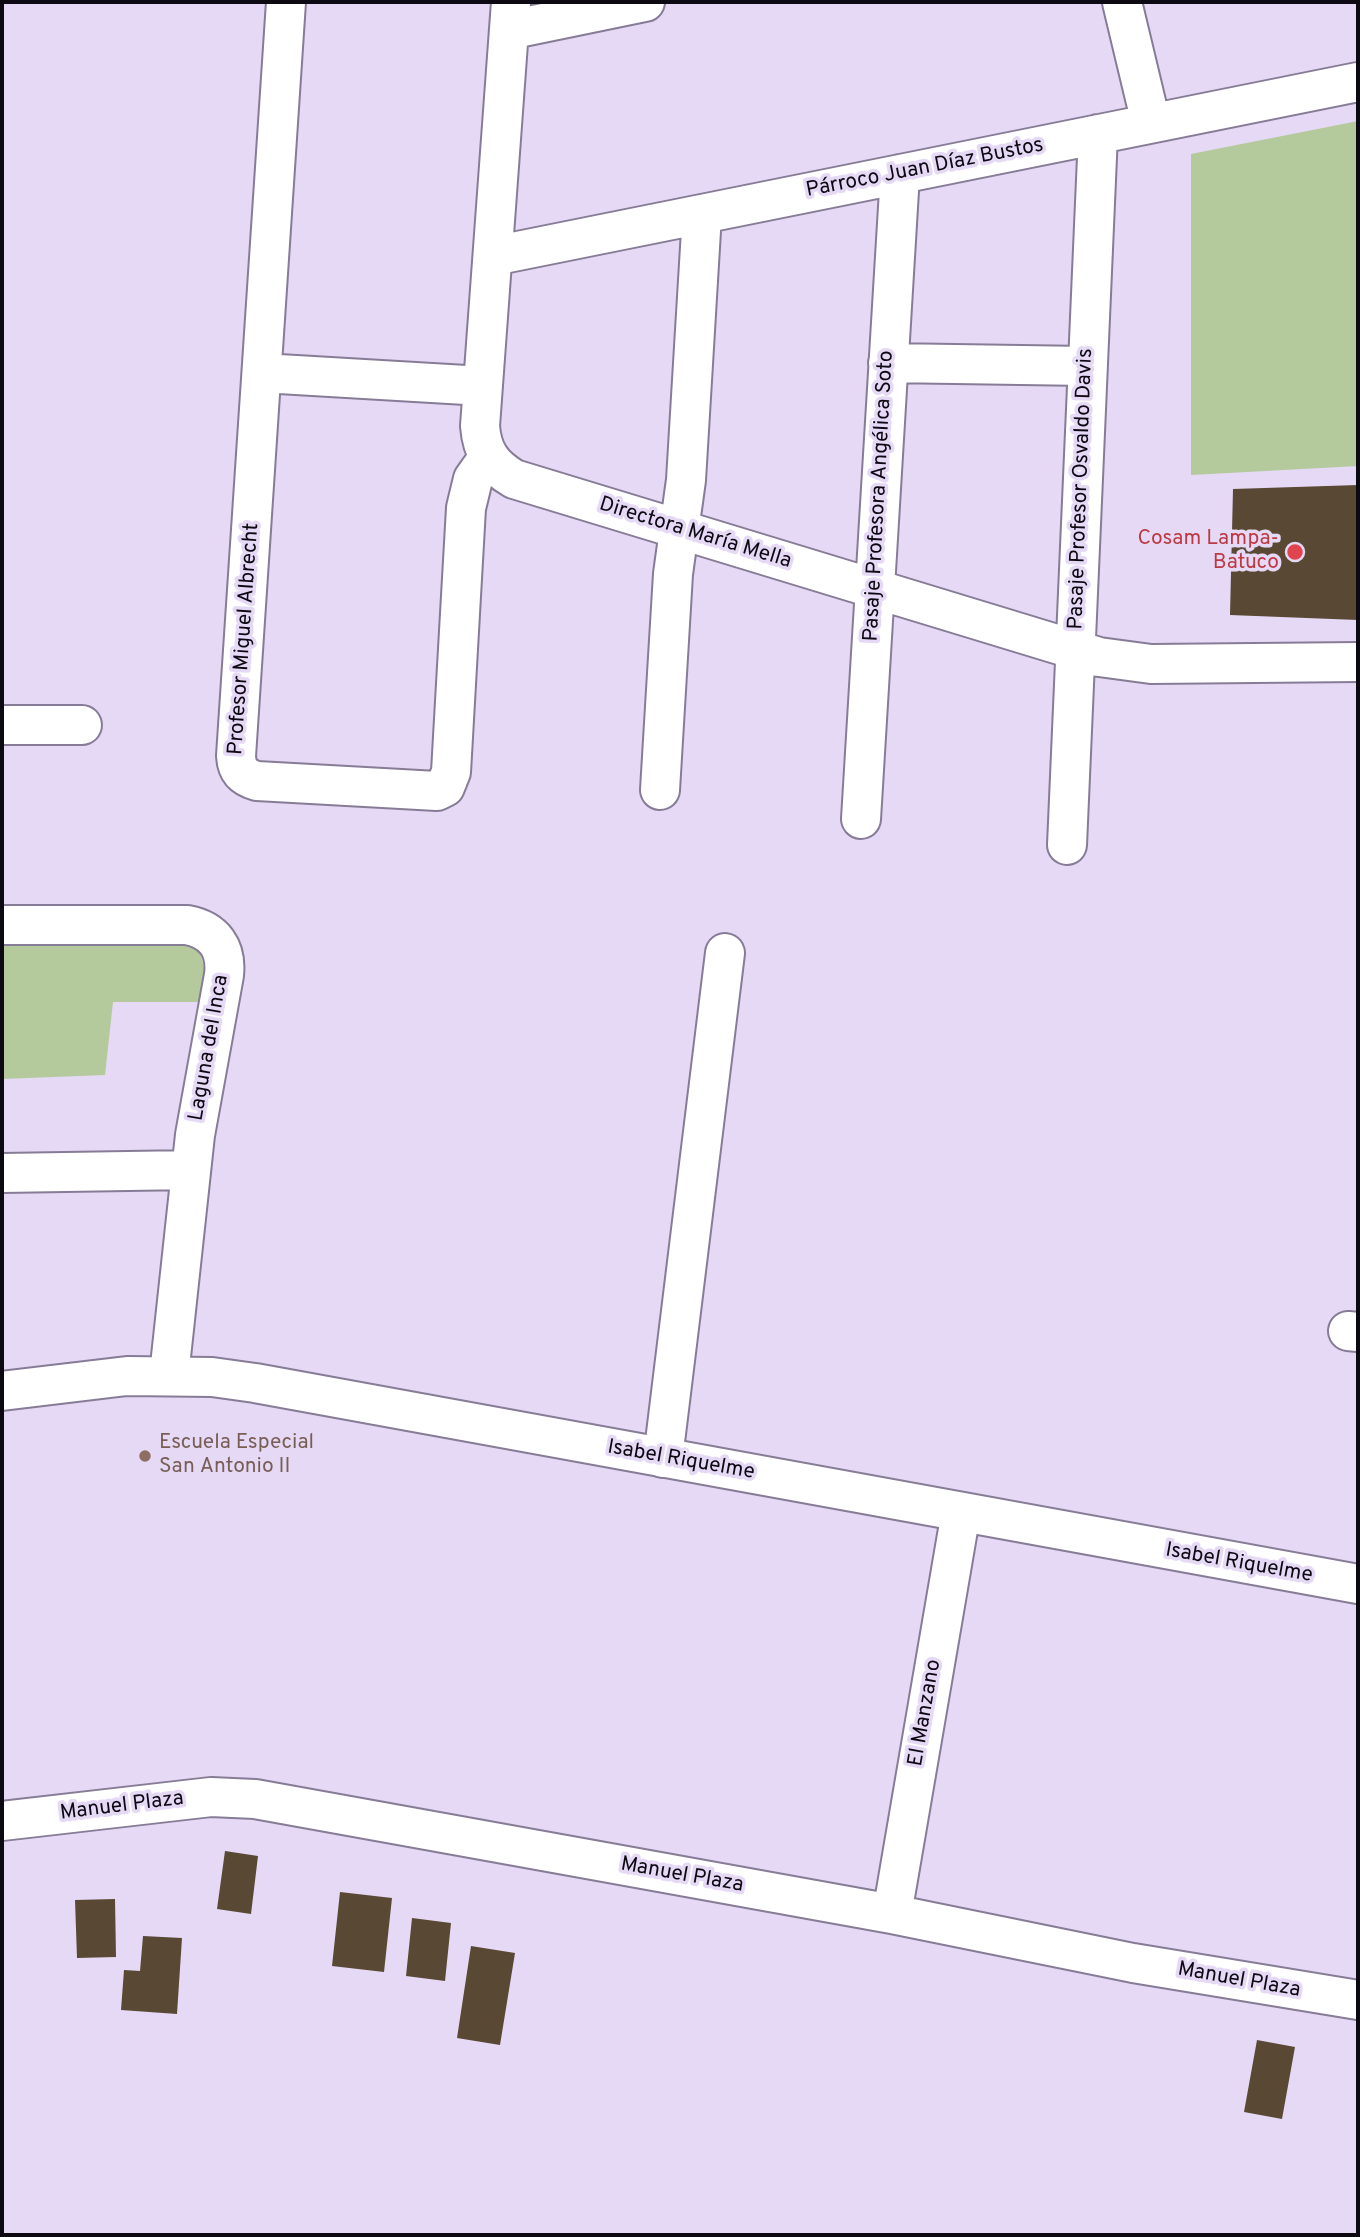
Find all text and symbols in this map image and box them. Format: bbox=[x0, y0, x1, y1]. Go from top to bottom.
street label: Párroco Juan Díaz Bustos bbox=[804, 134, 1046, 204]
street label: Pasaje Profesor Osvaldo Davis bbox=[1064, 348, 1100, 630]
street label: Pasaje Profesora Angélica Soto bbox=[860, 350, 900, 642]
street label: Directora María Mella bbox=[596, 493, 794, 575]
street label: Profesor Miguel Albrecht bbox=[224, 522, 266, 756]
place label: Cosam Lampa- Batuco bbox=[1137, 527, 1279, 577]
marker: Cosam Lampa- Batuco bbox=[1285, 542, 1305, 562]
street label: Laguna del Inca bbox=[185, 973, 235, 1123]
place label: Escuela Especial San Antonio II bbox=[159, 1431, 314, 1481]
street label: Isabel Riquelme bbox=[605, 1436, 757, 1486]
marker: Escuela Especial San Antonio II bbox=[137, 1448, 153, 1464]
street label: Isabel Riquelme bbox=[1163, 1539, 1315, 1589]
street label: El Manzano bbox=[904, 1658, 948, 1768]
street label: Manuel Plaza bbox=[59, 1787, 185, 1827]
street label: Manuel Plaza bbox=[619, 1853, 745, 1899]
street label: Manuel Plaza bbox=[1176, 1958, 1302, 2004]

